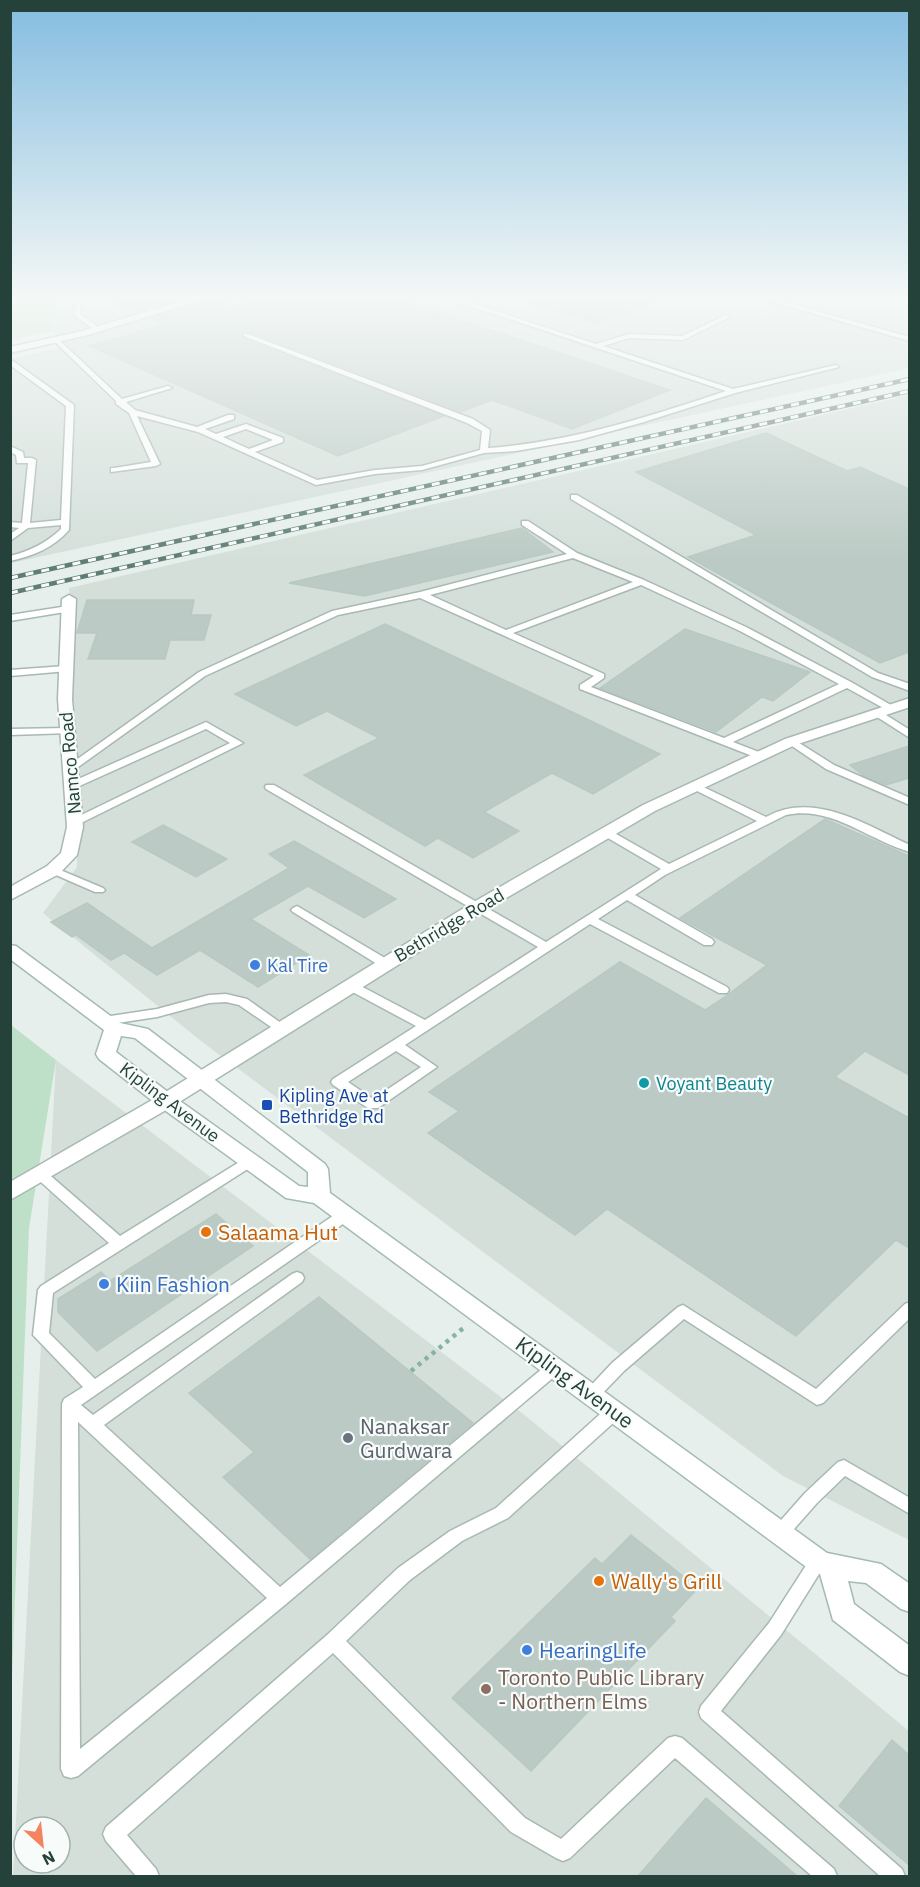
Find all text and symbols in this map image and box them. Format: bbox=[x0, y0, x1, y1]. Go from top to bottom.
street label: Namco Road bbox=[54, 711, 86, 815]
street label: Bethridge Road bbox=[390, 883, 508, 967]
place label: Kal Tire bbox=[267, 954, 328, 977]
marker: Kal Tire bbox=[248, 958, 262, 972]
street label: Kipling Avenue bbox=[115, 1057, 225, 1147]
place label: Voyant Beauty bbox=[656, 1072, 772, 1095]
marker: Voyant Beauty bbox=[637, 1076, 651, 1090]
place label: Kipling Ave at Bethridge Rd bbox=[279, 1084, 389, 1128]
marker: Kipling Ave at Bethridge Rd bbox=[260, 1098, 274, 1112]
place label: Salaama Hut bbox=[218, 1218, 338, 1246]
marker: Salaama Hut bbox=[199, 1225, 213, 1239]
place label: Kiin Fashion bbox=[116, 1270, 230, 1298]
marker: Kiin Fashion bbox=[97, 1277, 111, 1291]
street label: Kipling Avenue bbox=[510, 1330, 640, 1434]
place label: Nanaksar Gurdwara bbox=[360, 1412, 452, 1464]
marker: Nanaksar Gurdwara bbox=[341, 1431, 355, 1445]
place label: Wally's Grill bbox=[611, 1567, 722, 1595]
marker: Wally's Grill bbox=[592, 1574, 606, 1588]
place label: HearingLife bbox=[539, 1636, 647, 1664]
marker: HearingLife bbox=[520, 1643, 534, 1657]
place label: Toronto Public Library - Northern Elms bbox=[498, 1663, 705, 1715]
marker: Toronto Public Library - Northern Elms bbox=[479, 1682, 493, 1696]
north arrow bbox=[12, 1815, 72, 1875]
text: N bbox=[39, 1847, 59, 1870]

